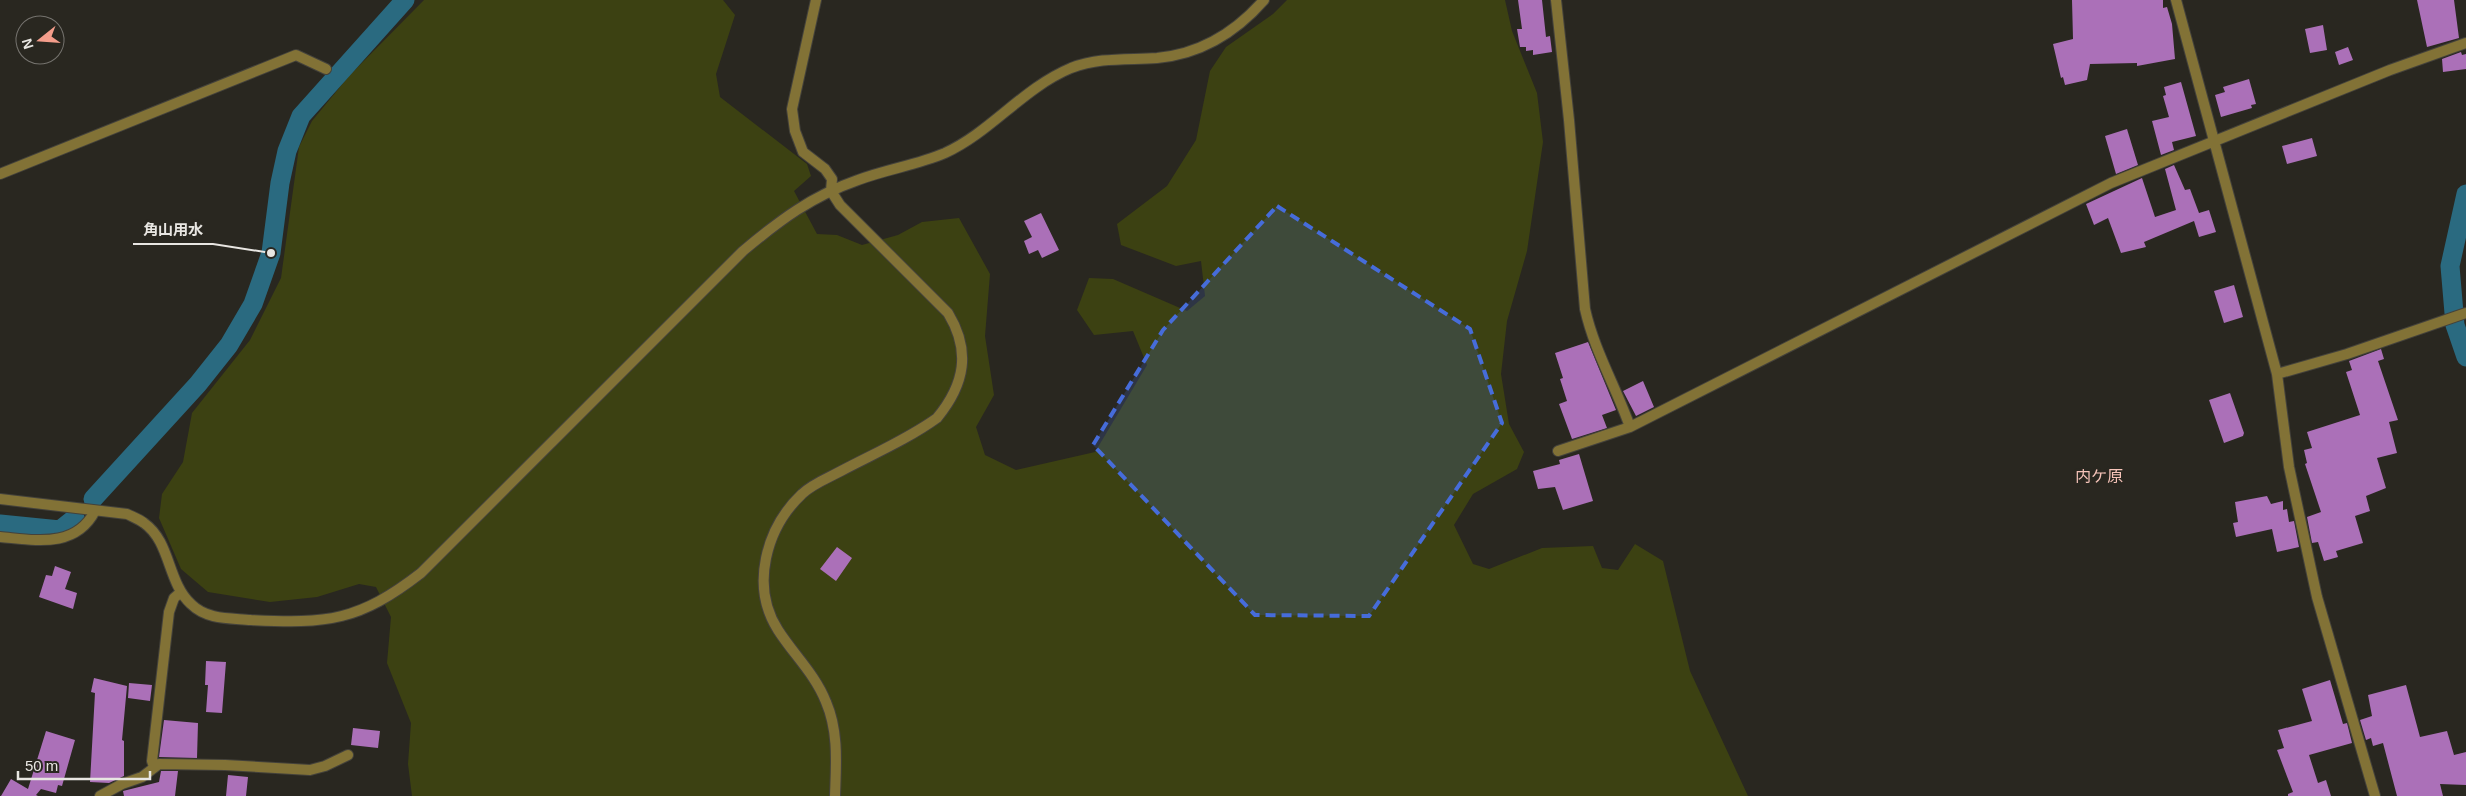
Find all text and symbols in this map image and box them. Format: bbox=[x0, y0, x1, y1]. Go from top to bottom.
north arrow bbox=[15, 15, 65, 65]
text: N bbox=[18, 37, 37, 51]
callout: 角山用水 bbox=[133, 214, 213, 244]
text: 角山用水 bbox=[143, 221, 203, 238]
district label: 内ケ原 bbox=[2075, 468, 2123, 485]
scale bar bbox=[18, 748, 150, 780]
text: 50 m bbox=[25, 757, 58, 774]

